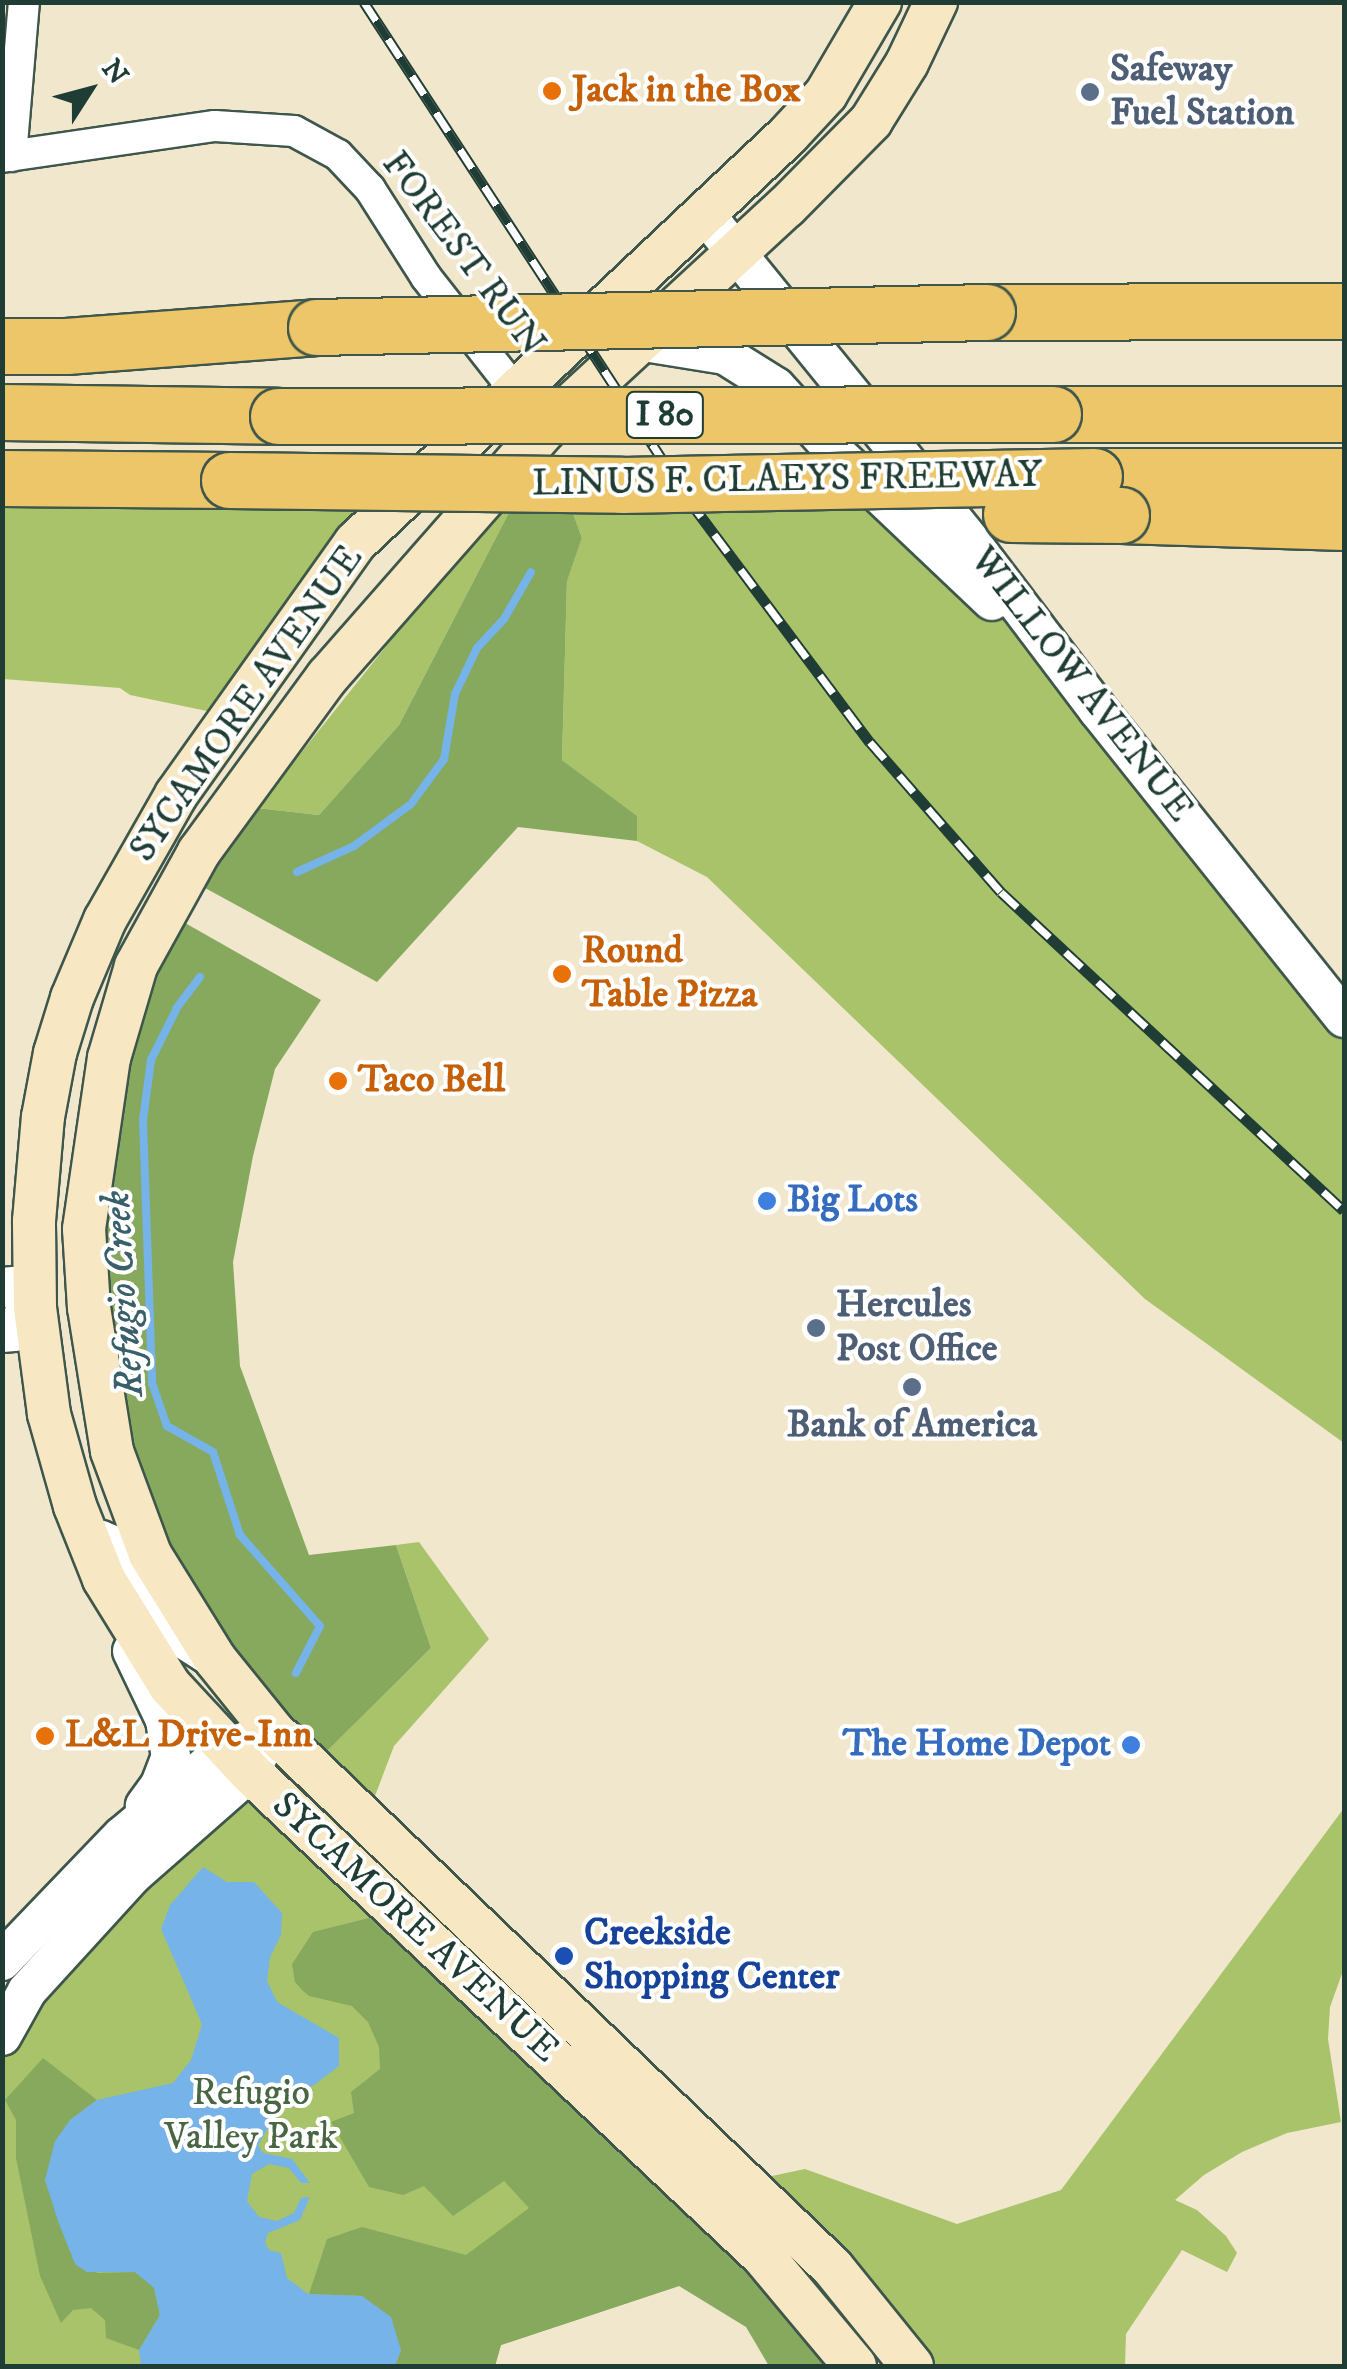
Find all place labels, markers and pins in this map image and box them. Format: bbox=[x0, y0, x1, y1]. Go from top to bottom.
place label: Safeway Fuel Station bbox=[1110, 47, 1294, 136]
place label: Jack in the Box bbox=[572, 68, 801, 114]
marker: Jack in the Box bbox=[541, 80, 563, 102]
marker: Safeway Fuel Station bbox=[1079, 81, 1101, 103]
place label: Round Table Pizza bbox=[582, 929, 757, 1018]
marker: Round Table Pizza bbox=[551, 963, 573, 985]
place label: Taco Bell bbox=[358, 1058, 505, 1104]
marker: Taco Bell bbox=[327, 1070, 349, 1092]
place label: Big Lots bbox=[787, 1178, 918, 1224]
marker: Big Lots bbox=[756, 1190, 778, 1212]
place label: Hercules Post Office bbox=[836, 1283, 997, 1372]
marker: Hercules Post Office bbox=[805, 1317, 827, 1339]
marker: Bank of America bbox=[901, 1376, 923, 1398]
place label: Bank of America bbox=[787, 1403, 1037, 1449]
place label: L&L Drive-Inn bbox=[65, 1713, 313, 1759]
place label: The Home Depot bbox=[843, 1722, 1111, 1768]
marker: L&L Drive-Inn bbox=[34, 1725, 56, 1747]
marker: The Home Depot bbox=[1120, 1734, 1142, 1756]
place label: Creekside Shopping Center bbox=[584, 1911, 839, 2000]
marker: Creekside Shopping Center bbox=[553, 1945, 575, 1967]

